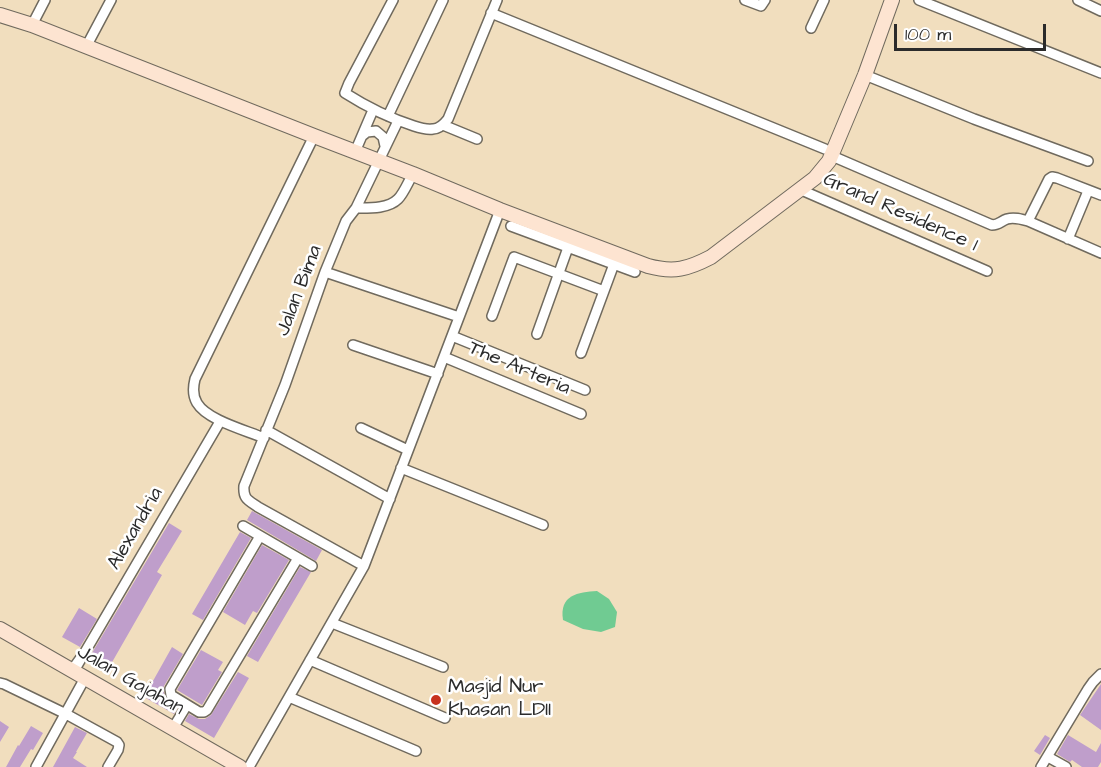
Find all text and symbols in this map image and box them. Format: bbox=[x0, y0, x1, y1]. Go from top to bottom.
scale bar bbox=[897, 12, 1048, 50]
text: 100 m bbox=[905, 22, 951, 47]
street label: Grand Residence 1 bbox=[819, 168, 981, 258]
street label: Jalan Bima bbox=[272, 242, 328, 340]
street label: The Arteria bbox=[465, 337, 573, 401]
street label: Alexandria bbox=[103, 484, 169, 574]
street label: Jalan Gajahan bbox=[72, 641, 188, 721]
place label: Masjid Nur Khasan LDII bbox=[448, 676, 551, 723]
marker: Masjid Nur Khasan LDII bbox=[429, 693, 443, 707]

